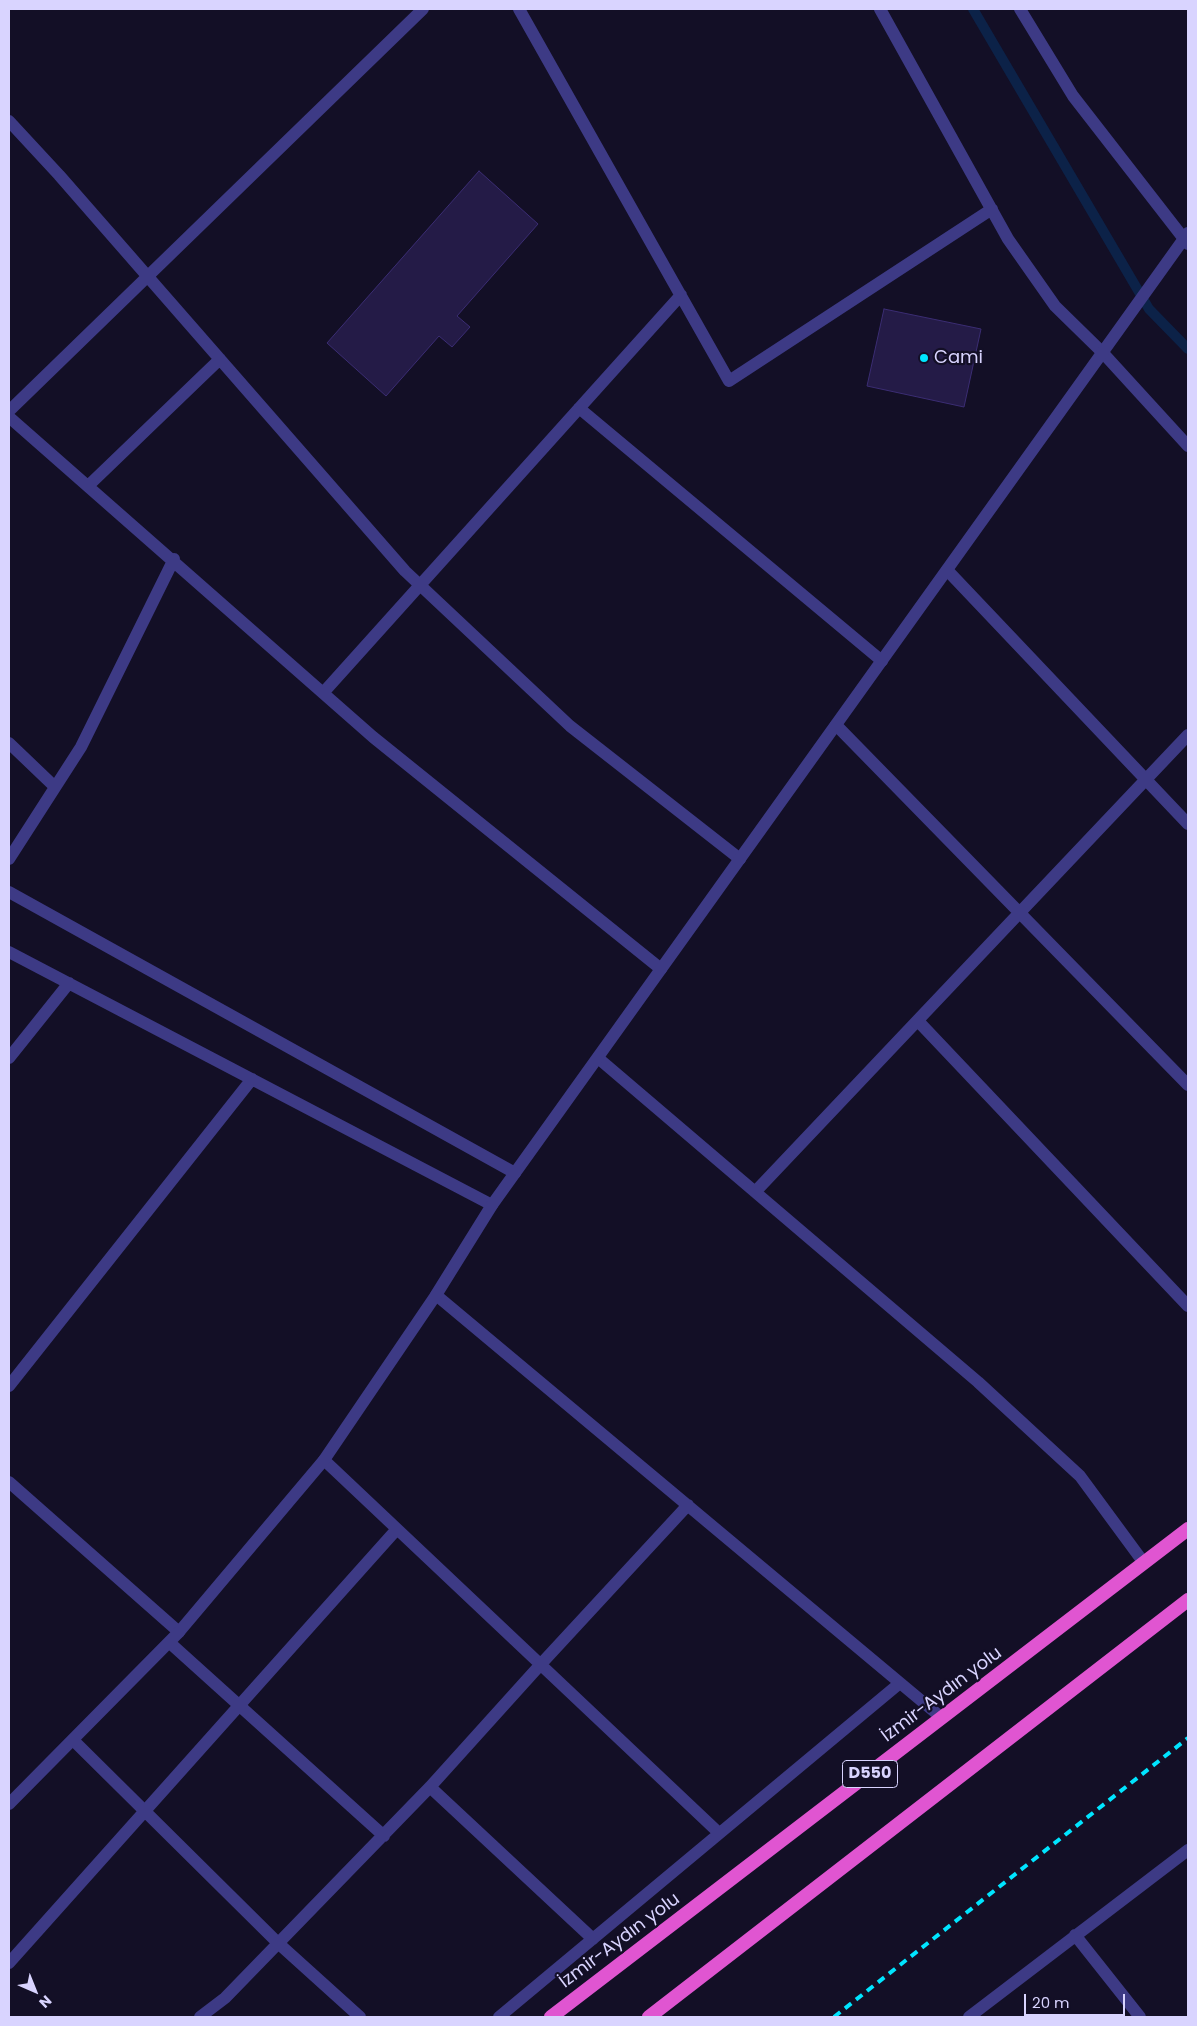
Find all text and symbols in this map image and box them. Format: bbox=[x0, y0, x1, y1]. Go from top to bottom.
place label: Cami bbox=[934, 347, 983, 369]
marker: Cami bbox=[918, 352, 930, 364]
street label: İzmir-Aydın yolu bbox=[878, 1643, 1006, 1747]
road number: D550 bbox=[842, 1760, 898, 1788]
street label: İzmir-Aydın yolu bbox=[556, 1889, 684, 1993]
north arrow bbox=[10, 1966, 60, 2016]
scale bar bbox=[1027, 1984, 1128, 2016]
text: N bbox=[35, 1991, 56, 2013]
text: 20 m bbox=[1032, 1992, 1070, 2013]

